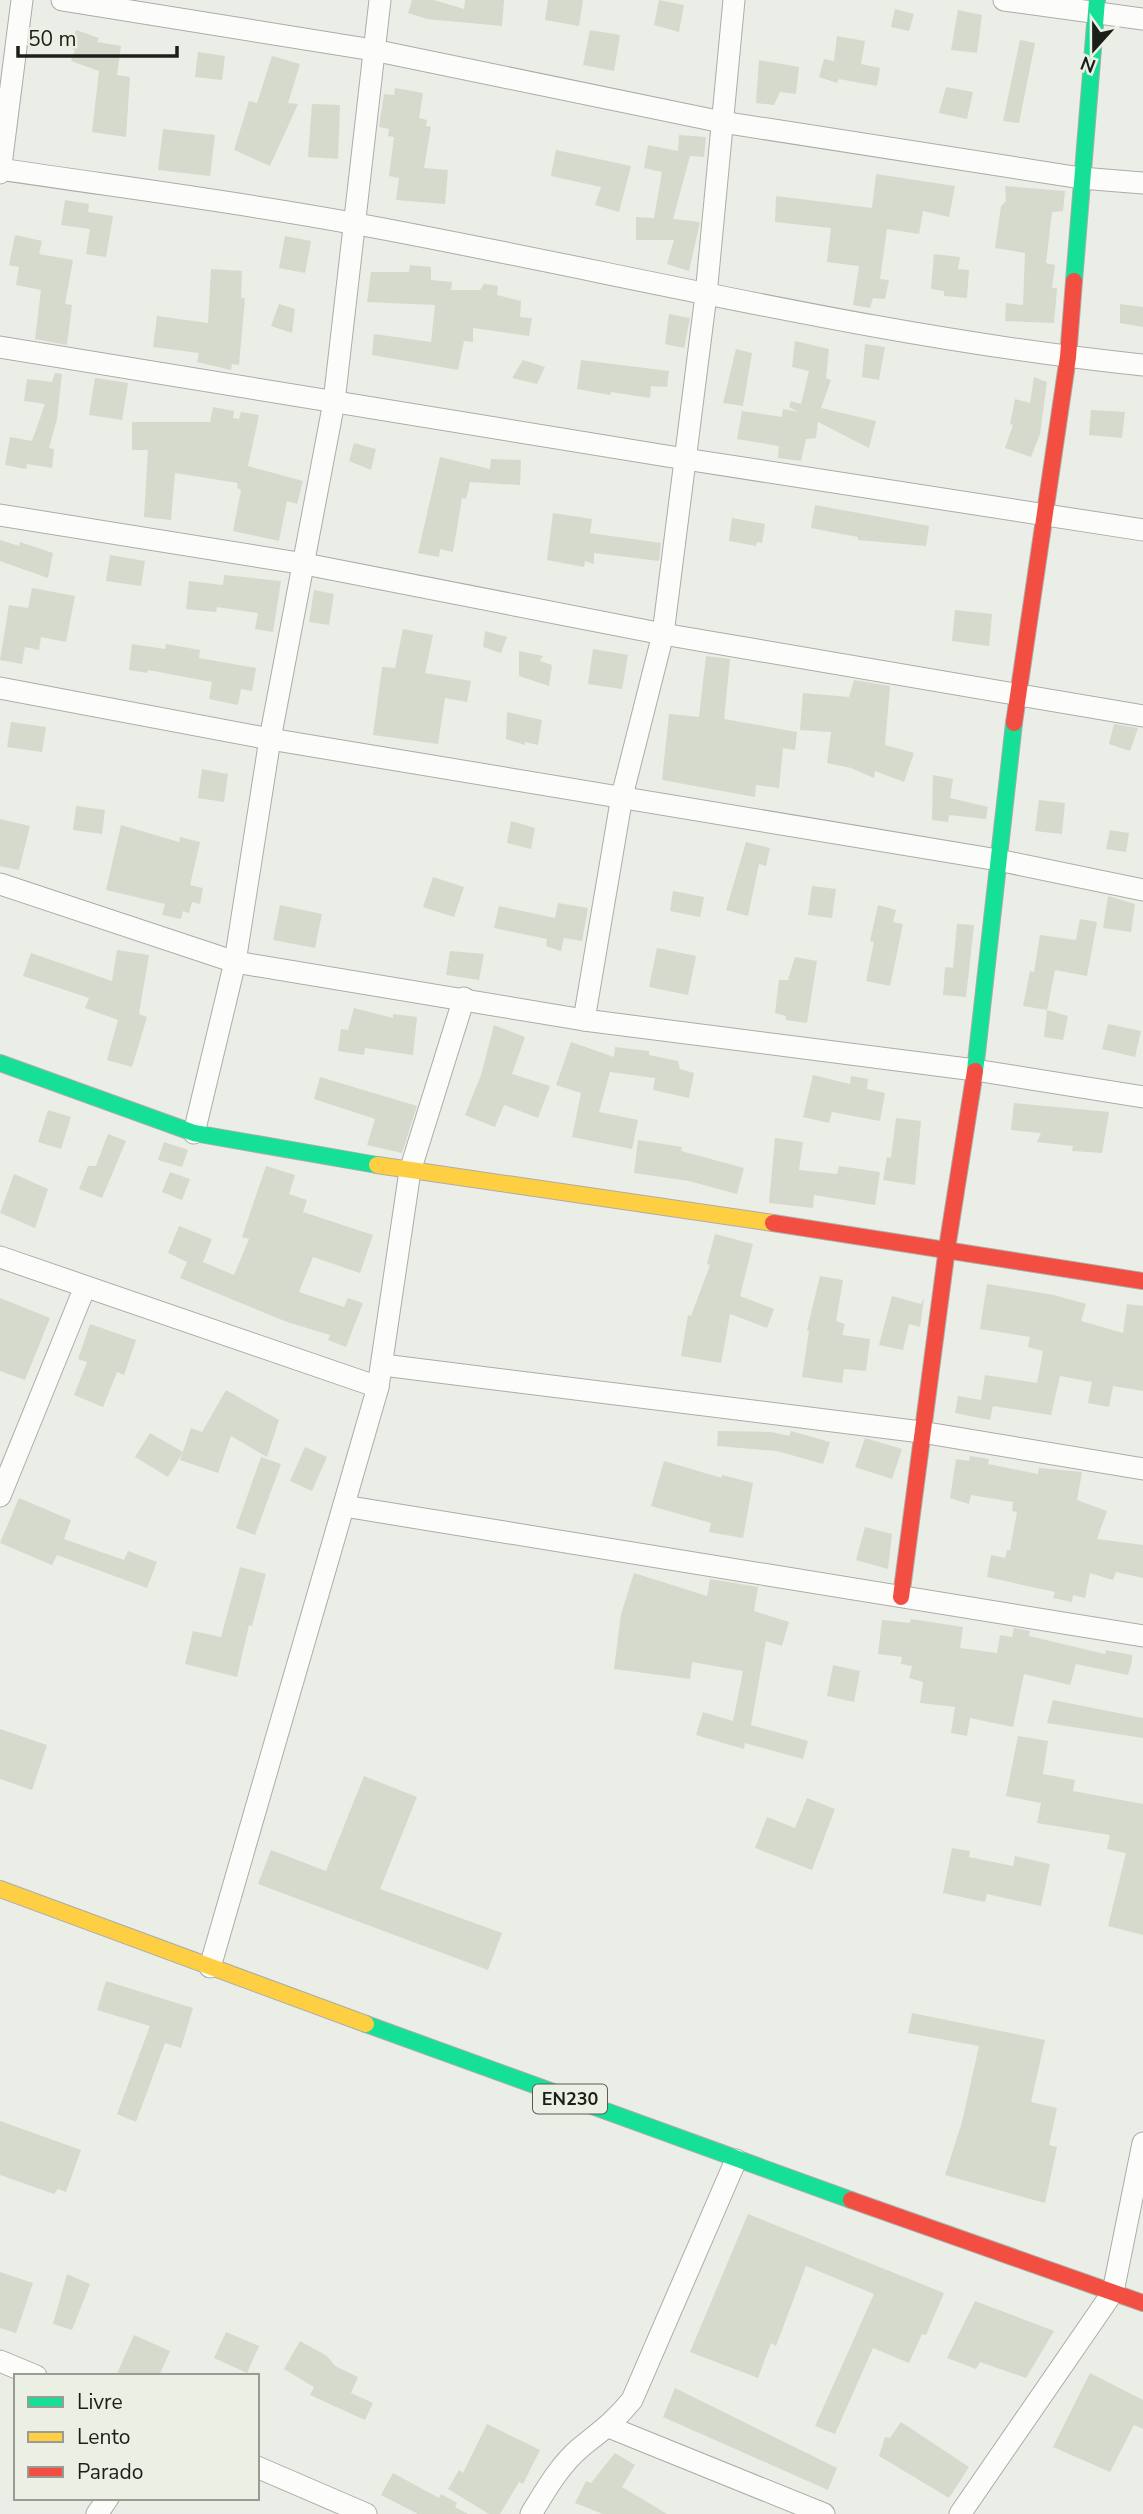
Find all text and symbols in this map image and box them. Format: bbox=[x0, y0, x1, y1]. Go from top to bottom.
scale bar bbox=[18, 14, 177, 58]
north arrow bbox=[1059, 14, 1129, 84]
text: 50 m bbox=[28, 25, 77, 53]
text: N bbox=[1077, 49, 1100, 79]
road number: EN230 bbox=[533, 2084, 607, 2113]
legend bbox=[14, 2374, 259, 2500]
text: Livre bbox=[77, 2388, 123, 2416]
text: Lento bbox=[77, 2423, 130, 2451]
text: Parado bbox=[77, 2458, 143, 2486]

